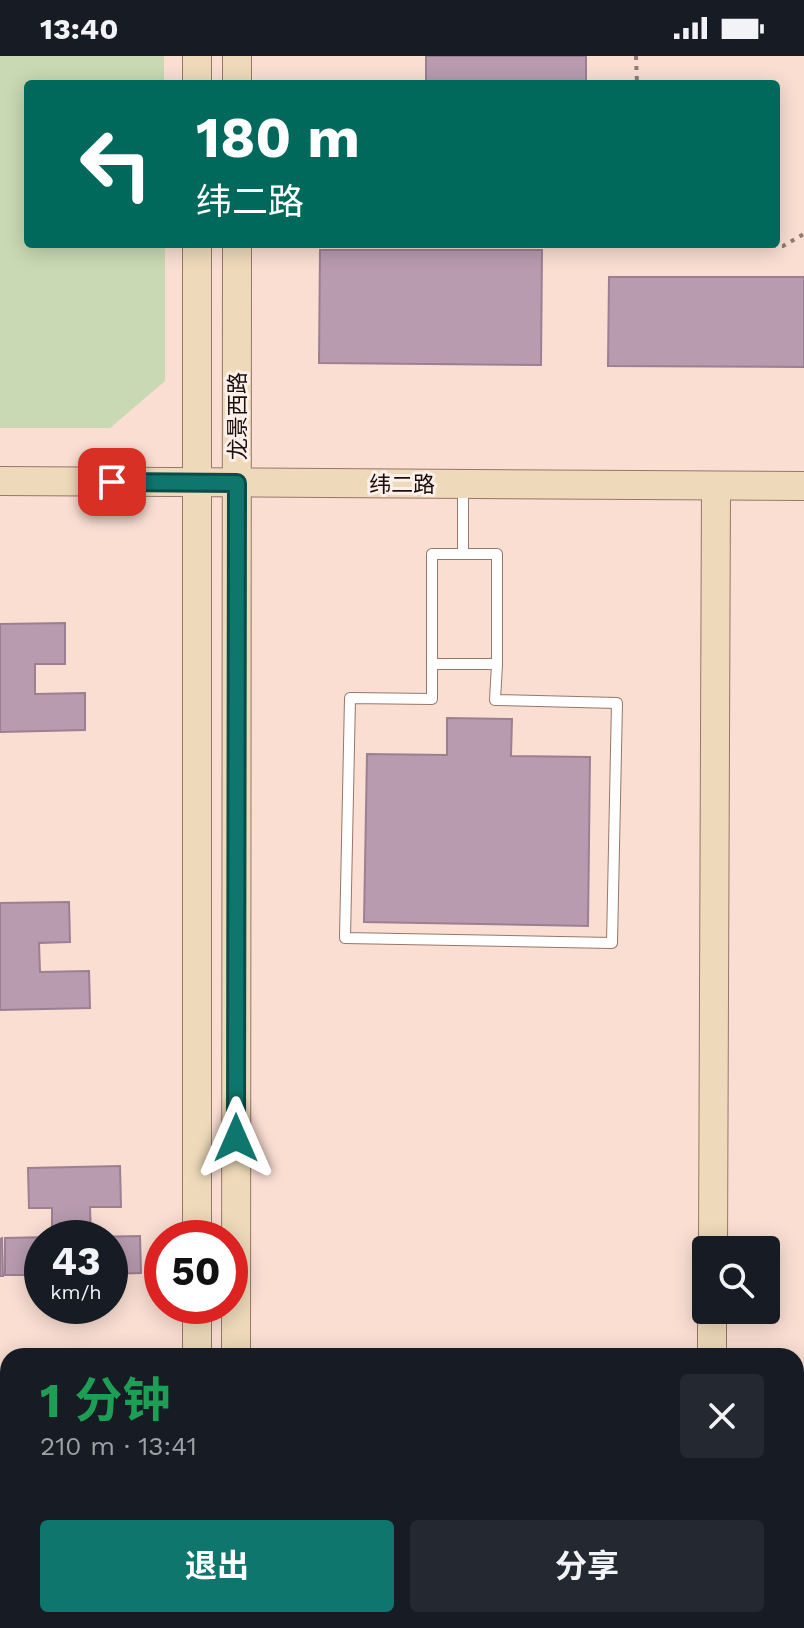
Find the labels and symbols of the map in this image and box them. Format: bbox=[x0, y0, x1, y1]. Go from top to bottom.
street label: 龙景西路 bbox=[225, 372, 250, 460]
pin bbox=[78, 448, 146, 516]
street label: 纬二路 bbox=[369, 472, 435, 497]
position arrow bbox=[194, 1096, 278, 1180]
speed limit sign: 50 bbox=[144, 1220, 248, 1324]

